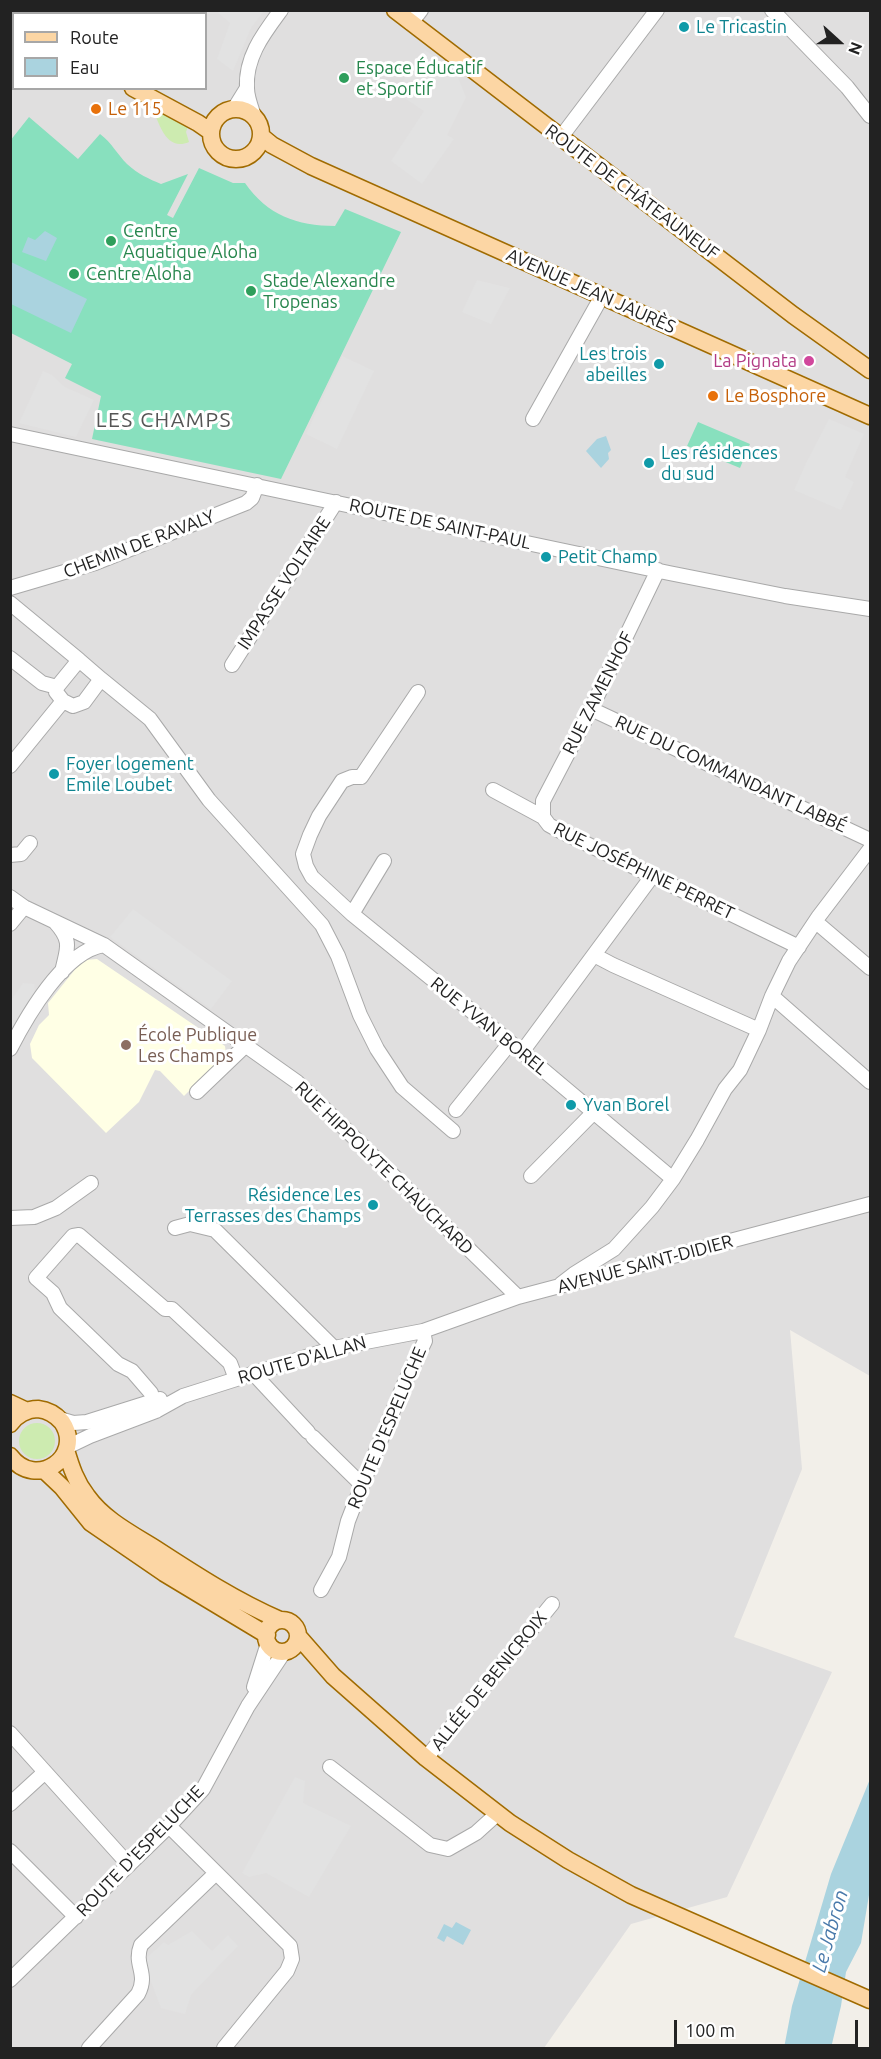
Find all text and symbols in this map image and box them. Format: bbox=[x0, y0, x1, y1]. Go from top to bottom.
legend bbox=[12, 12, 207, 90]
north arrow bbox=[809, 12, 869, 72]
place label: Le Tricastin bbox=[696, 16, 787, 38]
marker: Le Tricastin bbox=[677, 20, 691, 34]
text: Route bbox=[70, 27, 119, 47]
text: N bbox=[845, 40, 866, 57]
text: Eau bbox=[70, 57, 100, 77]
place label: Espace Éducatif et Sportif bbox=[356, 57, 483, 100]
marker: Espace Éducatif et Sportif bbox=[337, 71, 351, 85]
place label: Le 115 bbox=[108, 98, 162, 120]
marker: Le 115 bbox=[89, 102, 103, 116]
street label: ROUTE DE CHÂTEAUNEUF bbox=[541, 120, 723, 264]
place label: Centre Aquatique Aloha bbox=[123, 220, 258, 262]
marker: Centre Aquatique Aloha bbox=[104, 234, 118, 248]
street label: AVENUE JEAN JAURÈS bbox=[503, 244, 679, 338]
place label: Centre Aloha bbox=[86, 263, 192, 285]
marker: Centre Aloha bbox=[67, 267, 81, 281]
place label: Stade Alexandre Tropenas bbox=[263, 270, 395, 312]
marker: Stade Alexandre Tropenas bbox=[244, 284, 258, 298]
place label: Les trois abeilles bbox=[579, 343, 647, 386]
place label: La Pignata bbox=[713, 350, 797, 372]
marker: La Pignata bbox=[802, 354, 816, 368]
marker: Les trois abeilles bbox=[652, 357, 666, 371]
place label: Le Bosphore bbox=[725, 385, 826, 407]
marker: Le Bosphore bbox=[706, 389, 720, 403]
district label: LES CHAMPS bbox=[96, 407, 232, 433]
place label: Les résidences du sud bbox=[661, 442, 778, 484]
marker: Les résidences du sud bbox=[642, 456, 656, 470]
street label: ROUTE DE SAINT-PAUL bbox=[347, 494, 533, 554]
street label: CHEMIN DE RAVALY bbox=[60, 505, 218, 583]
street label: IMPASSE VOLTAIRE bbox=[233, 512, 335, 654]
place label: Petit Champ bbox=[558, 546, 658, 568]
marker: Petit Champ bbox=[539, 550, 553, 564]
street label: RUE ZAMENHOF bbox=[558, 628, 638, 758]
street label: RUE DU COMMANDANT LABBÉ bbox=[612, 711, 850, 837]
place label: Foyer logement Emile Loubet bbox=[66, 753, 194, 795]
marker: Foyer logement Emile Loubet bbox=[47, 767, 61, 781]
street label: RUE JOSÉPHINE PERRET bbox=[550, 818, 738, 924]
street label: RUE YVAN BOREL bbox=[426, 972, 552, 1080]
place label: École Publique Les Champs bbox=[138, 1024, 257, 1066]
marker: École Publique Les Champs bbox=[119, 1038, 133, 1052]
street label: RUE HIPPOLYTE CHAUCHARD bbox=[290, 1077, 478, 1259]
place label: Yvan Borel bbox=[583, 1094, 669, 1116]
marker: Yvan Borel bbox=[564, 1098, 578, 1112]
place label: Résidence Les Terrasses des Champs bbox=[185, 1184, 361, 1226]
marker: Résidence Les Terrasses des Champs bbox=[366, 1198, 380, 1212]
street label: AVENUE SAINT-DIDIER bbox=[555, 1230, 735, 1298]
street label: ROUTE D'ALLAN bbox=[235, 1331, 369, 1389]
street label: ROUTE D'ESPELUCHE bbox=[343, 1344, 431, 1512]
street label: ALLÉE DE BENICROIX bbox=[426, 1607, 552, 1755]
street label: ROUTE D'ESPELUCHE bbox=[72, 1781, 208, 1921]
water label: Le Jabron bbox=[807, 1887, 853, 1975]
scale bar bbox=[677, 2008, 862, 2046]
text: 100 m bbox=[685, 2020, 735, 2040]

